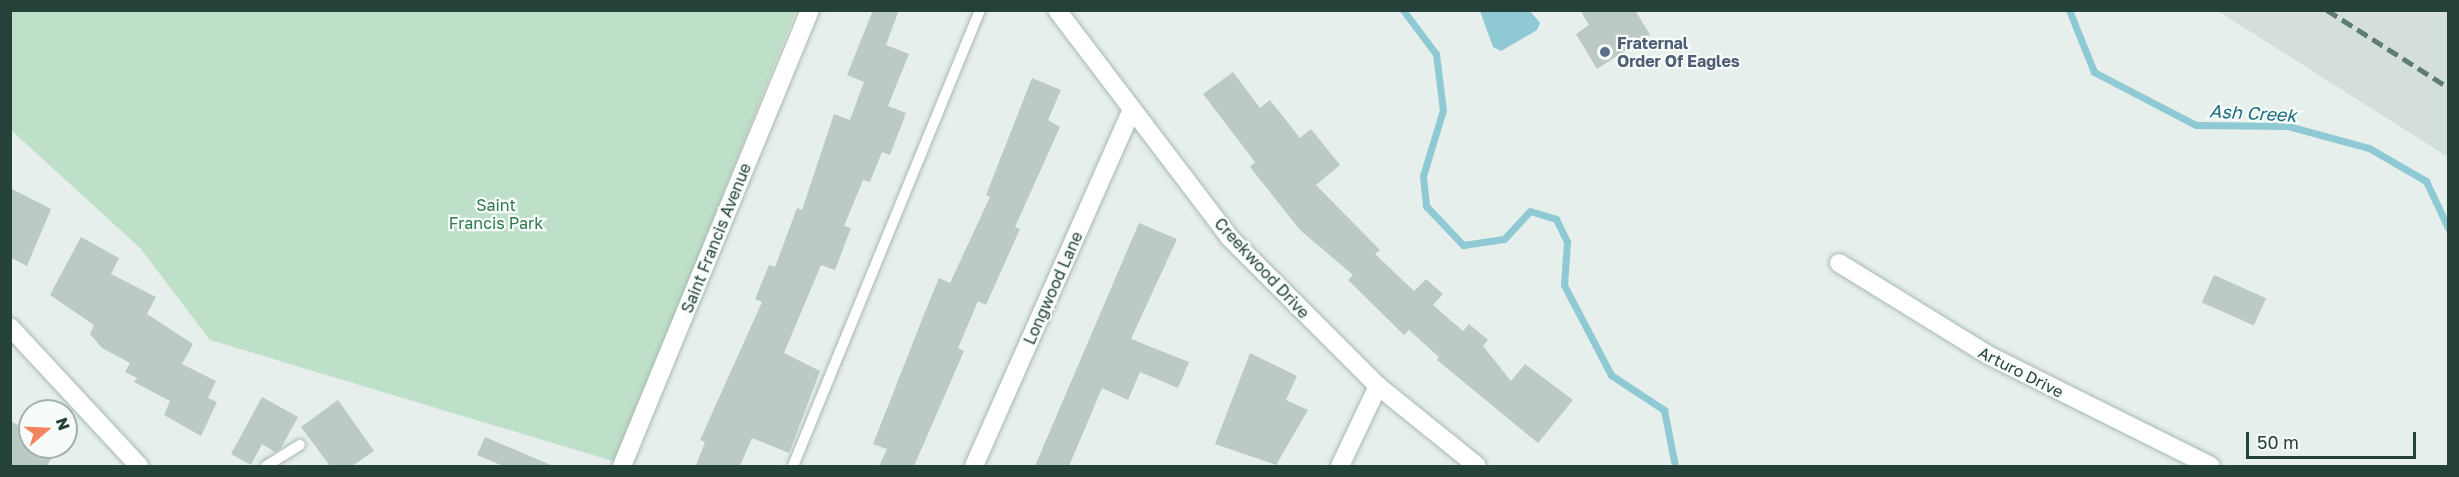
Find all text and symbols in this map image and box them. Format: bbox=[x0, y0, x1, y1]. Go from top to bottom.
place label: Fraternal Order Of Eagles bbox=[1617, 33, 1740, 71]
marker: Fraternal Order Of Eagles bbox=[1598, 45, 1612, 59]
water label: Ash Creek bbox=[2209, 100, 2297, 126]
street label: Saint Francis Avenue bbox=[677, 160, 755, 316]
park label: Saint Francis Park bbox=[449, 195, 543, 233]
street label: Creekwood Drive bbox=[1211, 214, 1313, 322]
street label: Longwood Lane bbox=[1020, 229, 1086, 347]
street label: Arturo Drive bbox=[1975, 342, 2067, 402]
north arrow bbox=[18, 399, 78, 459]
text: N bbox=[52, 415, 75, 433]
scale bar bbox=[2249, 420, 2418, 458]
text: 50 m bbox=[2257, 431, 2299, 453]

